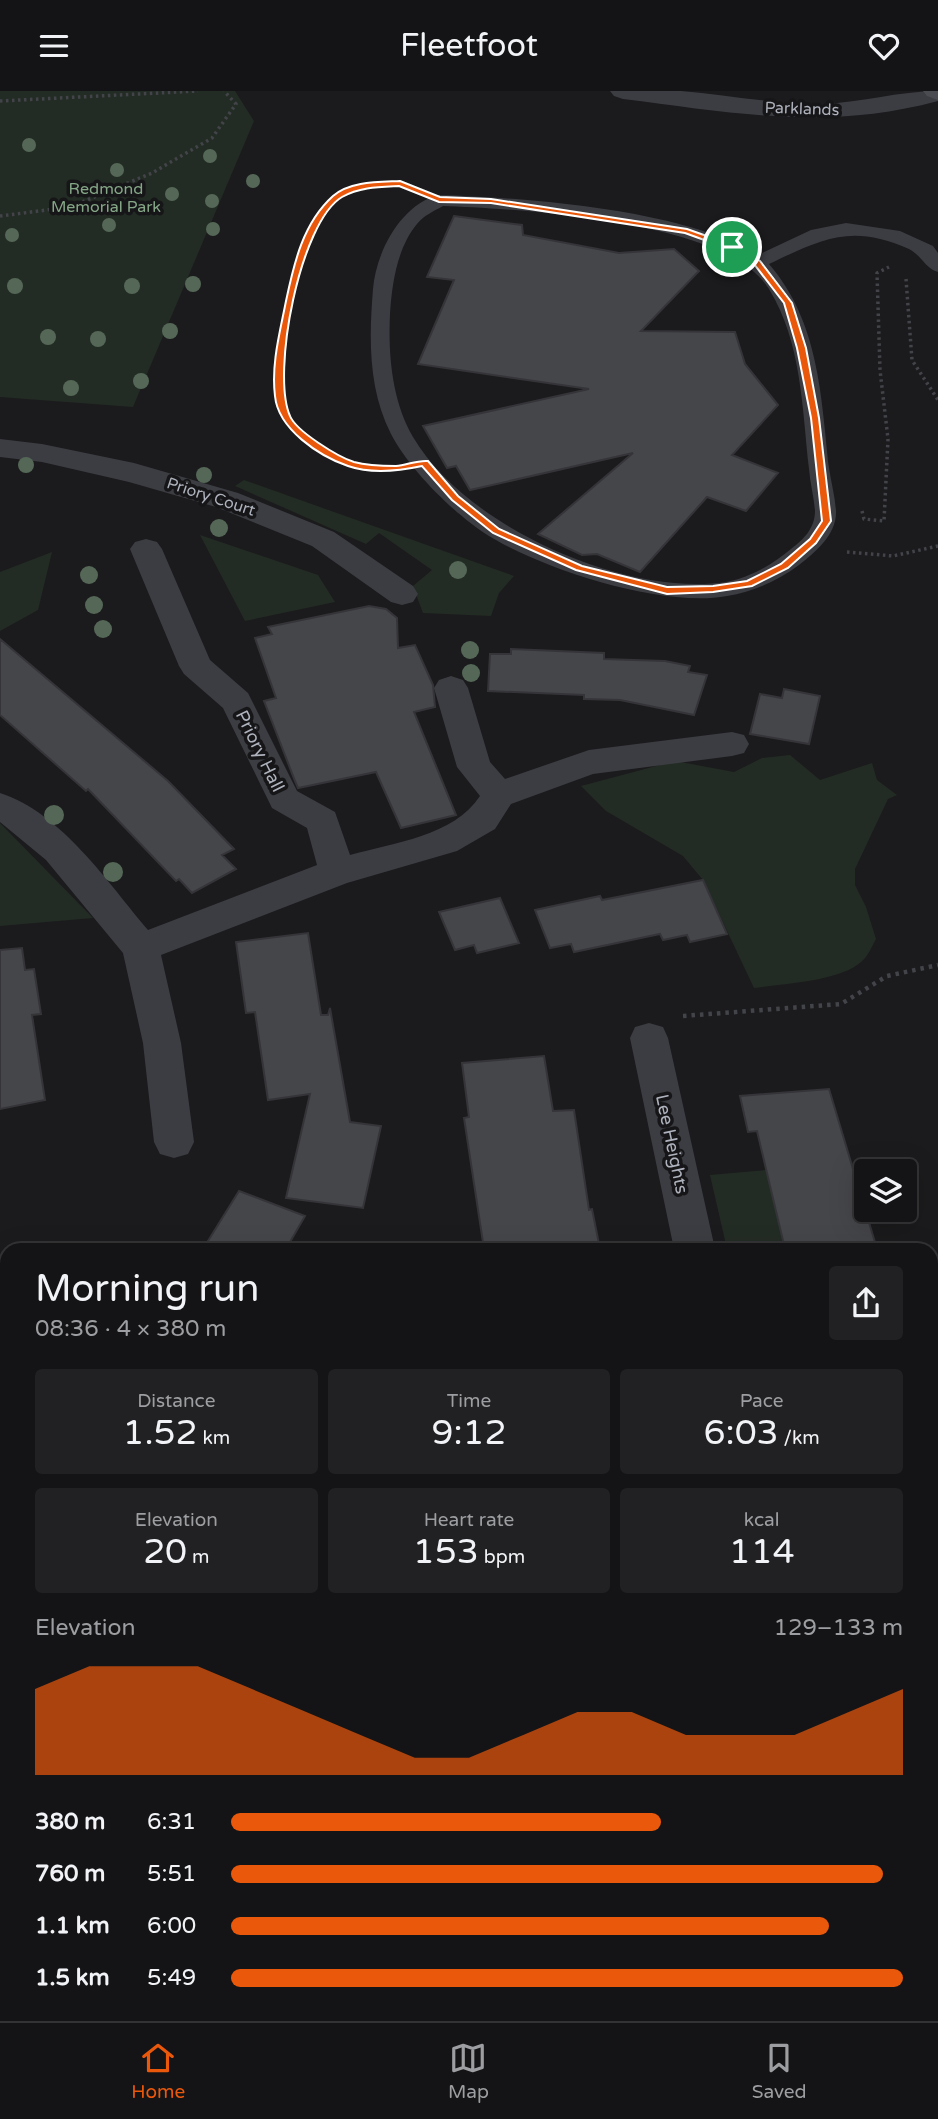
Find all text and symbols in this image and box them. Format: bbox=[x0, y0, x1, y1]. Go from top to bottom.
icon: menu bbox=[35, 27, 73, 65]
text: Fleetfoot bbox=[400, 27, 538, 65]
icon: heart bbox=[865, 27, 903, 65]
street label: Parklands bbox=[764, 98, 840, 120]
park label: Redmond Memorial Park bbox=[51, 179, 161, 217]
pin bbox=[702, 217, 762, 277]
icon: arrive bbox=[713, 228, 751, 266]
street label: Priory Court bbox=[164, 473, 258, 521]
street label: Priory Hall bbox=[231, 707, 289, 795]
street label: Lee Heights bbox=[651, 1092, 693, 1196]
map controls bbox=[854, 1159, 917, 1222]
button: layers bbox=[854, 1159, 917, 1222]
text: Morning run bbox=[35, 1266, 259, 1312]
button: share bbox=[829, 1266, 903, 1340]
text: 08:36 · 4 × 380 m bbox=[35, 1315, 226, 1343]
text: Distance bbox=[137, 1390, 215, 1412]
text: Time bbox=[447, 1390, 491, 1412]
text: Pace bbox=[740, 1390, 784, 1412]
text: 1.52 bbox=[122, 1412, 197, 1454]
text: 9:12 bbox=[431, 1412, 507, 1454]
text: 6:03 bbox=[704, 1412, 779, 1454]
text: km bbox=[197, 1427, 230, 1449]
text: /km bbox=[779, 1427, 820, 1449]
text: Elevation bbox=[135, 1509, 218, 1531]
text: Heart rate bbox=[424, 1509, 514, 1531]
text: kcal bbox=[744, 1509, 780, 1531]
text: 20 bbox=[143, 1531, 187, 1573]
text: 153 bbox=[413, 1531, 479, 1573]
text: 114 bbox=[729, 1531, 795, 1573]
text: m bbox=[187, 1546, 210, 1568]
text: bpm bbox=[479, 1546, 525, 1568]
text: Elevation bbox=[35, 1614, 136, 1642]
text: 129–133 m bbox=[774, 1614, 903, 1642]
text: 380 m bbox=[35, 1808, 105, 1836]
text: 6:31 bbox=[147, 1808, 196, 1836]
text: 760 m bbox=[35, 1860, 105, 1888]
text: 5:51 bbox=[147, 1860, 196, 1888]
text: 1.1 km bbox=[35, 1912, 110, 1940]
text: 6:00 bbox=[147, 1912, 196, 1940]
text: 1.5 km bbox=[35, 1964, 110, 1992]
text: 5:49 bbox=[147, 1964, 196, 1992]
tab: Home bbox=[131, 2039, 185, 2103]
tab: Map bbox=[448, 2039, 489, 2103]
tab: Saved bbox=[752, 2039, 807, 2103]

